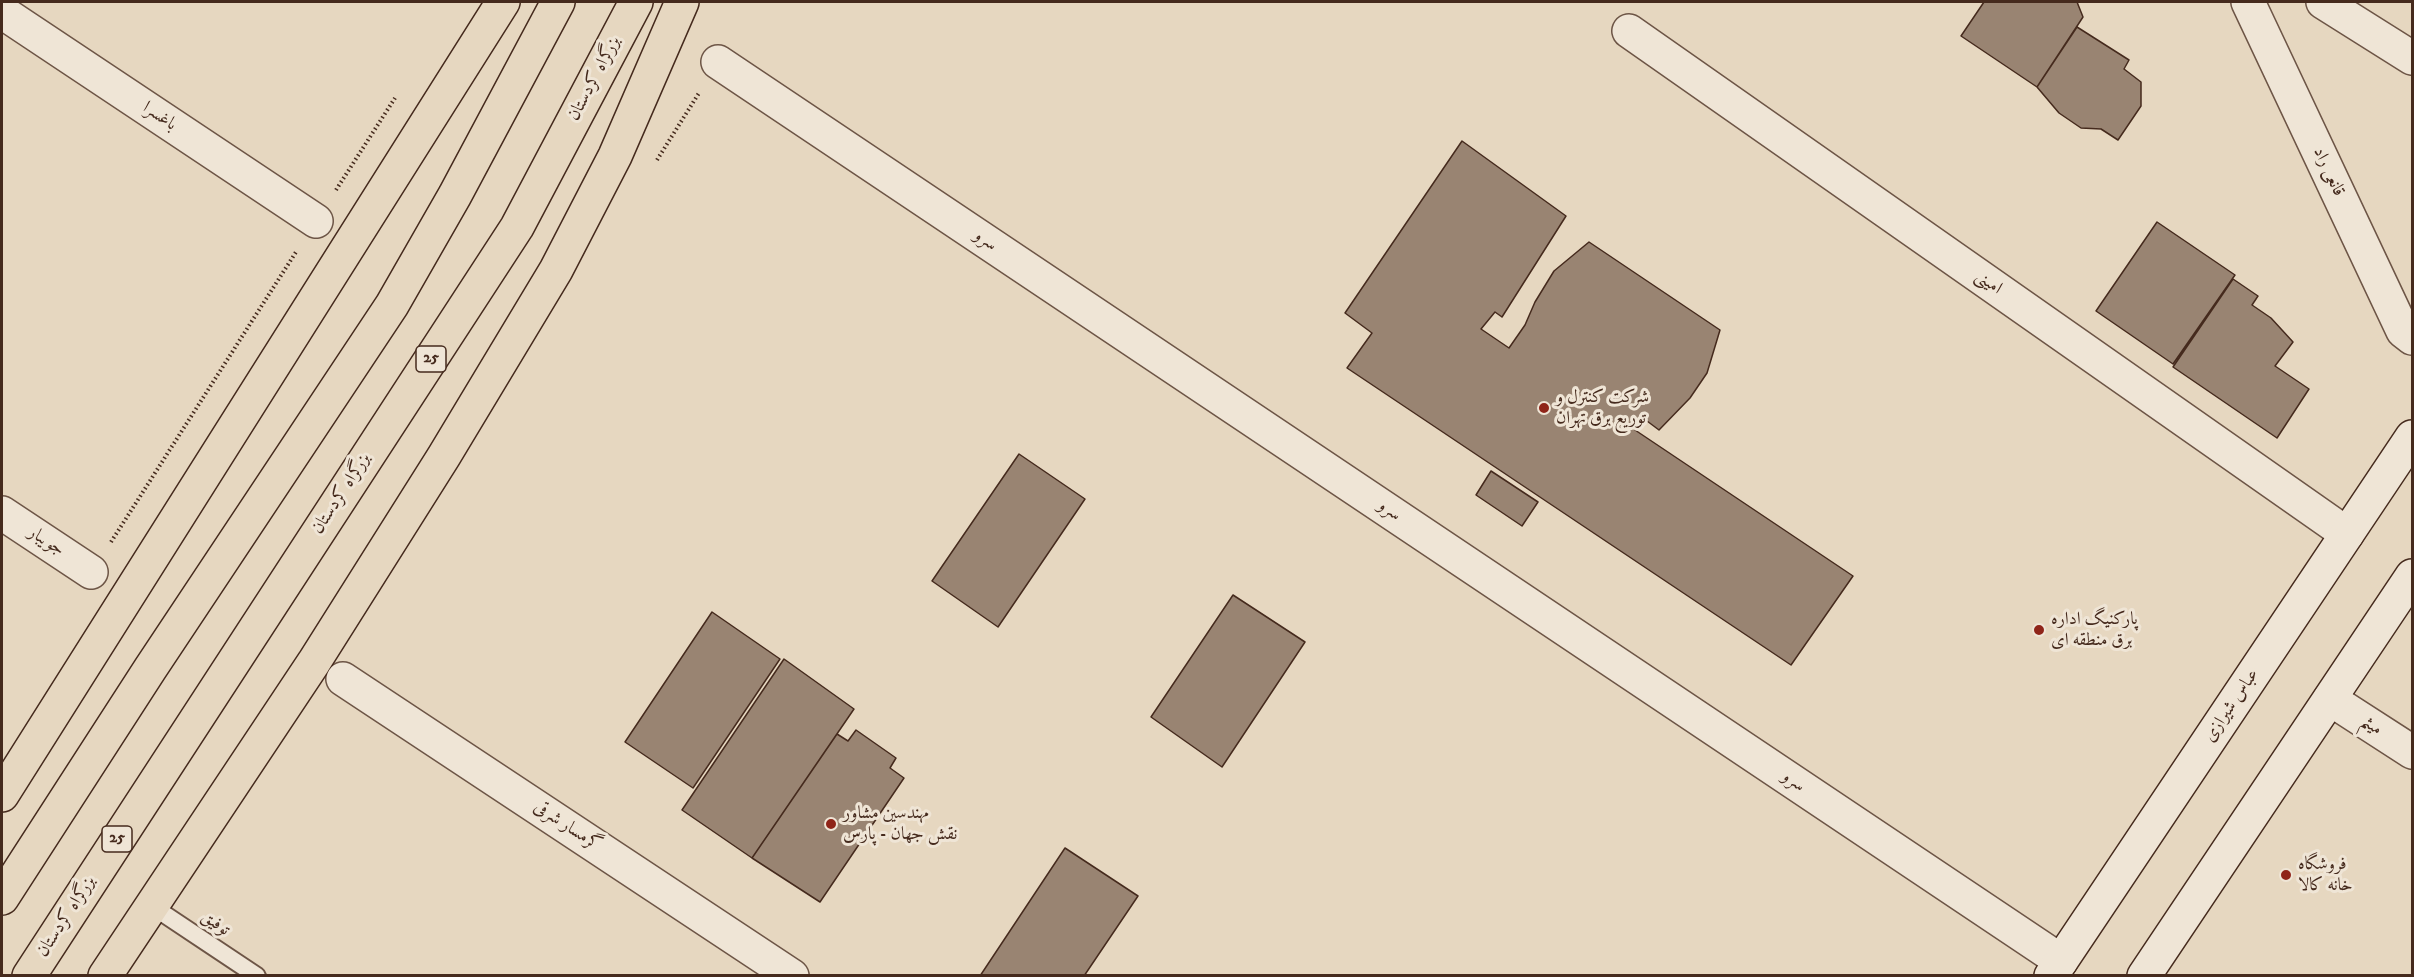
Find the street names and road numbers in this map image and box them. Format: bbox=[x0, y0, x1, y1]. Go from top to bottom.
street label: بزرگراه کردستان bbox=[564, 33, 626, 125]
street label: باغسرا bbox=[138, 98, 180, 136]
street label: قانعی‌ راد bbox=[2307, 144, 2349, 200]
street label: سرو bbox=[969, 226, 1001, 256]
street label: امینی bbox=[1970, 266, 2006, 300]
road number: 25 bbox=[416, 346, 446, 372]
street label: بزرگراه کردستان bbox=[308, 449, 376, 539]
street label: سرو bbox=[1373, 496, 1405, 526]
street label: جویبار bbox=[24, 522, 68, 562]
street label: عباس شیرازی bbox=[2200, 665, 2264, 747]
street label: میثم bbox=[2356, 711, 2386, 741]
street label: سرو bbox=[1777, 767, 1809, 797]
street label: گرمسار شرقی bbox=[529, 797, 605, 857]
road number: 25 bbox=[102, 826, 132, 852]
street label: بزرگراه کردستان bbox=[33, 872, 101, 962]
street label: توفیق bbox=[196, 907, 234, 941]

